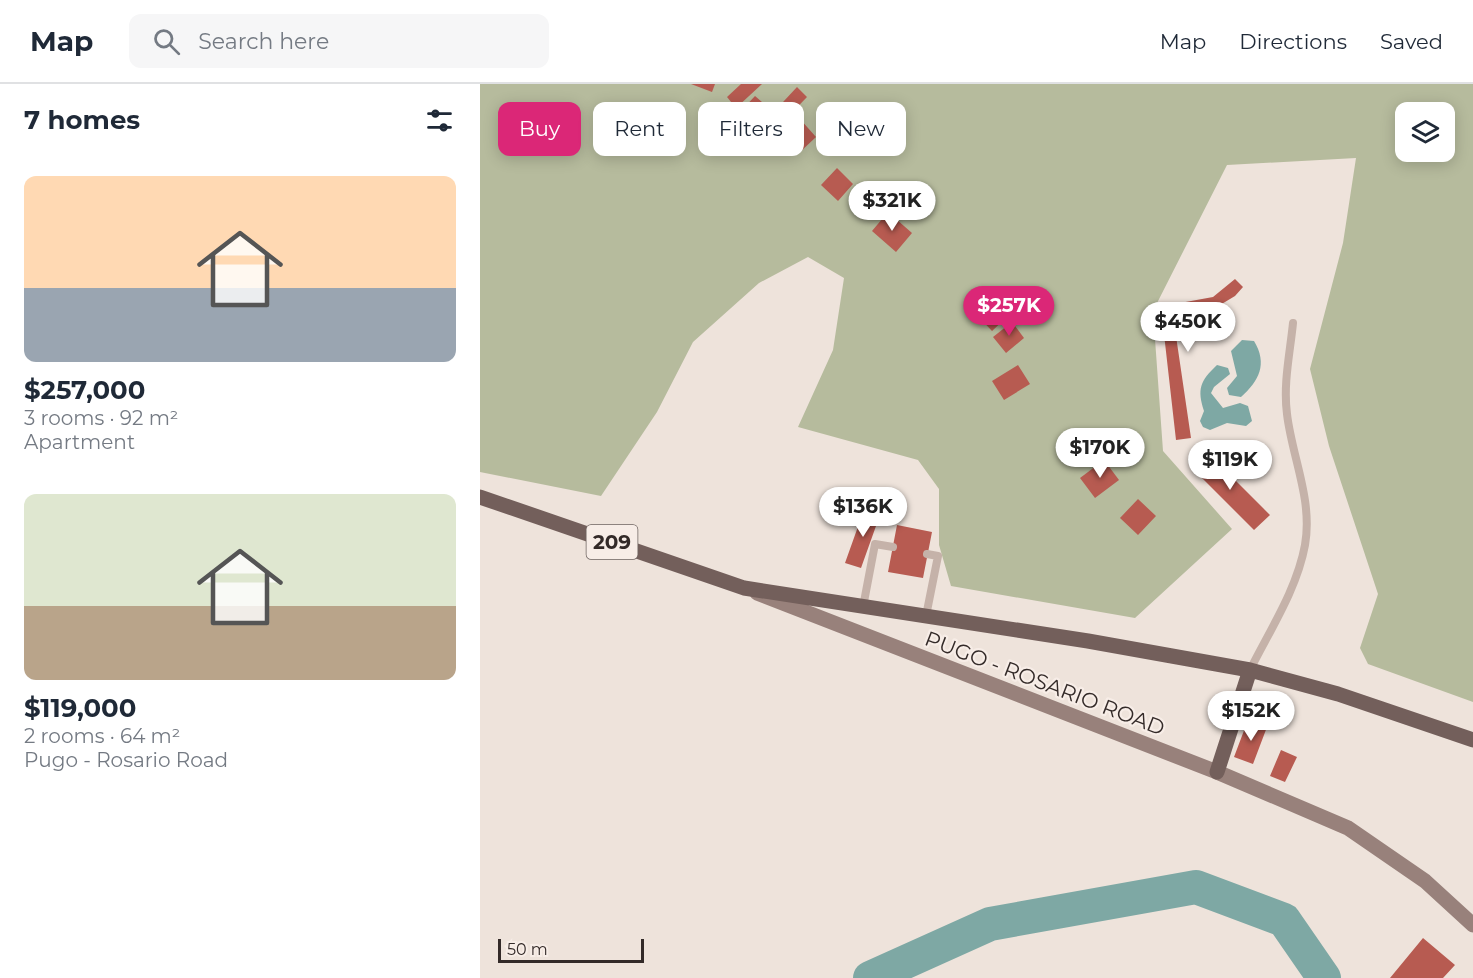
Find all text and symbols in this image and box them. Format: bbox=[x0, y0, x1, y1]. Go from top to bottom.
search box bbox=[129, 14, 549, 68]
text: Map bbox=[30, 24, 93, 58]
icon: search bbox=[150, 25, 183, 58]
text: Search here bbox=[198, 28, 329, 55]
text: Map bbox=[1160, 29, 1206, 54]
text: Directions bbox=[1239, 29, 1347, 54]
text: Saved bbox=[1380, 29, 1443, 54]
chip: Buy bbox=[498, 102, 581, 156]
chip: Rent bbox=[593, 102, 686, 156]
chip: Filters bbox=[698, 102, 804, 156]
chip: New bbox=[816, 102, 906, 156]
map controls bbox=[1395, 102, 1455, 162]
button: layers bbox=[1395, 102, 1455, 162]
text: 7 homes bbox=[24, 104, 140, 136]
icon: filters bbox=[423, 104, 456, 137]
pin: $321K bbox=[850, 181, 934, 232]
text: $321K bbox=[863, 188, 921, 212]
icon: home bbox=[186, 215, 294, 323]
pin: $257K bbox=[967, 286, 1051, 337]
text: $257K bbox=[977, 293, 1041, 317]
pin: $450K bbox=[1146, 302, 1230, 353]
text: $450K bbox=[1154, 309, 1222, 333]
text: $257,000 bbox=[24, 374, 145, 406]
text: 3 rooms · 92 m² bbox=[24, 406, 178, 430]
pin: $170K bbox=[1058, 428, 1142, 479]
text: Apartment bbox=[24, 430, 135, 454]
text: $170K bbox=[1070, 435, 1130, 459]
pin: $119K bbox=[1188, 440, 1272, 491]
text: $119K bbox=[1202, 447, 1258, 471]
pin: $136K bbox=[821, 487, 905, 538]
text: $136K bbox=[833, 494, 893, 518]
road number: 209 bbox=[586, 525, 638, 559]
icon: home bbox=[186, 533, 294, 641]
street label: PUGO - ROSARIO ROAD bbox=[922, 626, 1168, 740]
pin: $152K bbox=[1209, 691, 1293, 742]
text: $119,000 bbox=[24, 692, 136, 724]
text: $152K bbox=[1222, 698, 1280, 722]
text: 2 rooms · 64 m² bbox=[24, 724, 180, 748]
text: Pugo - Rosario Road bbox=[24, 748, 228, 772]
scale bar bbox=[498, 936, 644, 964]
text: 50 m bbox=[507, 940, 548, 959]

